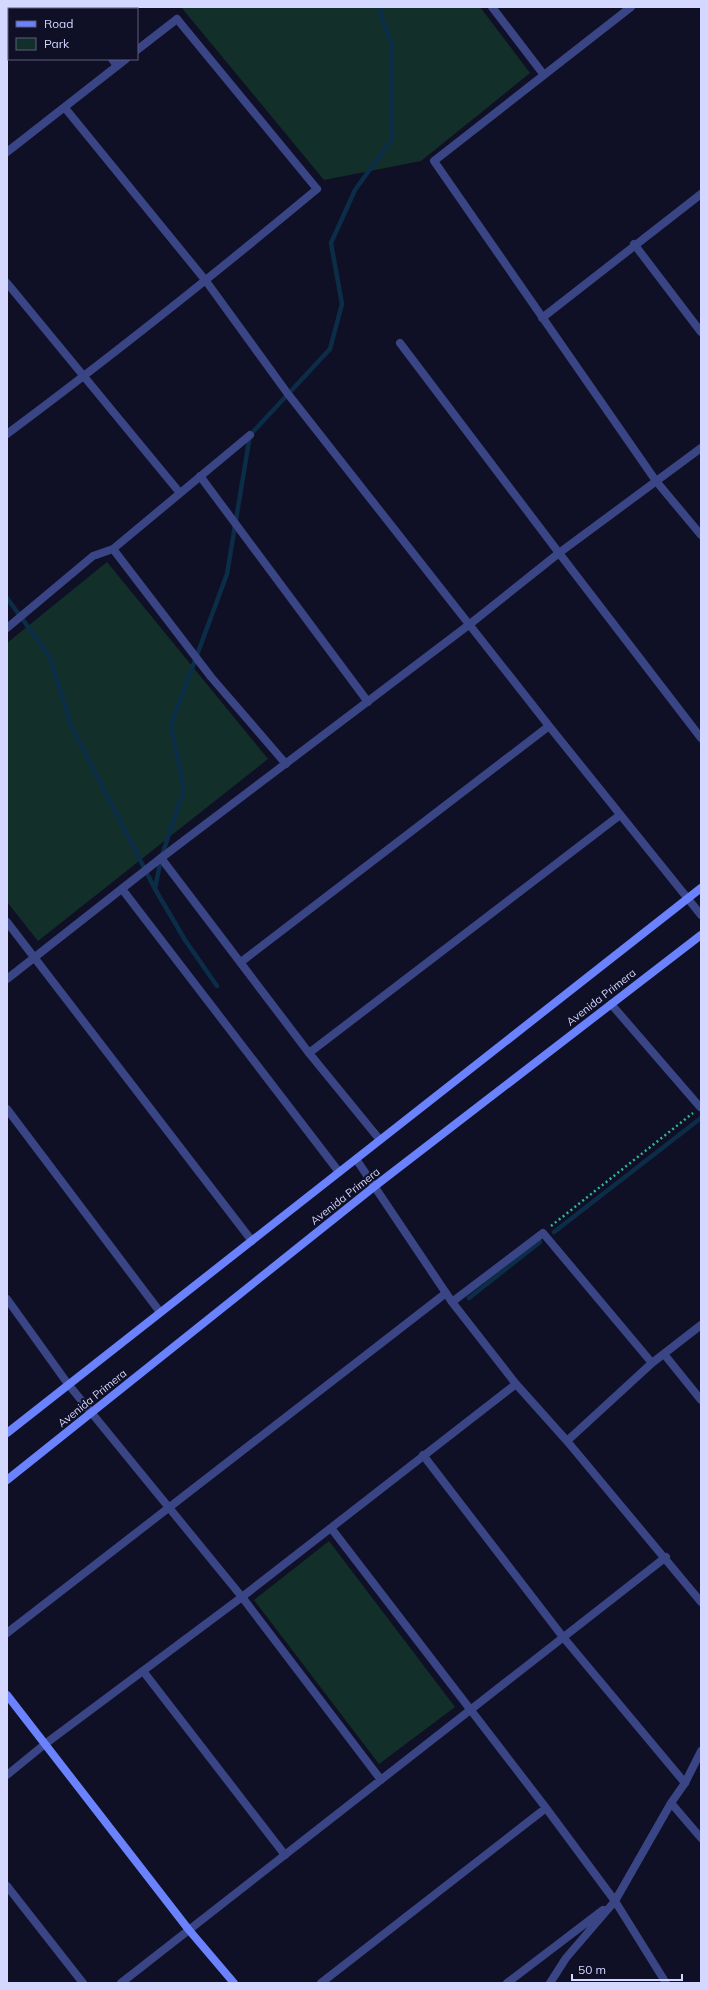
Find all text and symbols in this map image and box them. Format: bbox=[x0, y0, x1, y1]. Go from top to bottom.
legend bbox=[8, 8, 138, 60]
text: Road bbox=[44, 16, 73, 31]
text: Park bbox=[44, 36, 70, 51]
street label: Avenida Primera bbox=[563, 965, 639, 1029]
street label: Avenida Primera bbox=[307, 1164, 383, 1228]
street label: Avenida Primera bbox=[55, 1366, 129, 1430]
scale bar bbox=[572, 1956, 682, 1982]
text: 50 m bbox=[578, 1962, 606, 1977]

